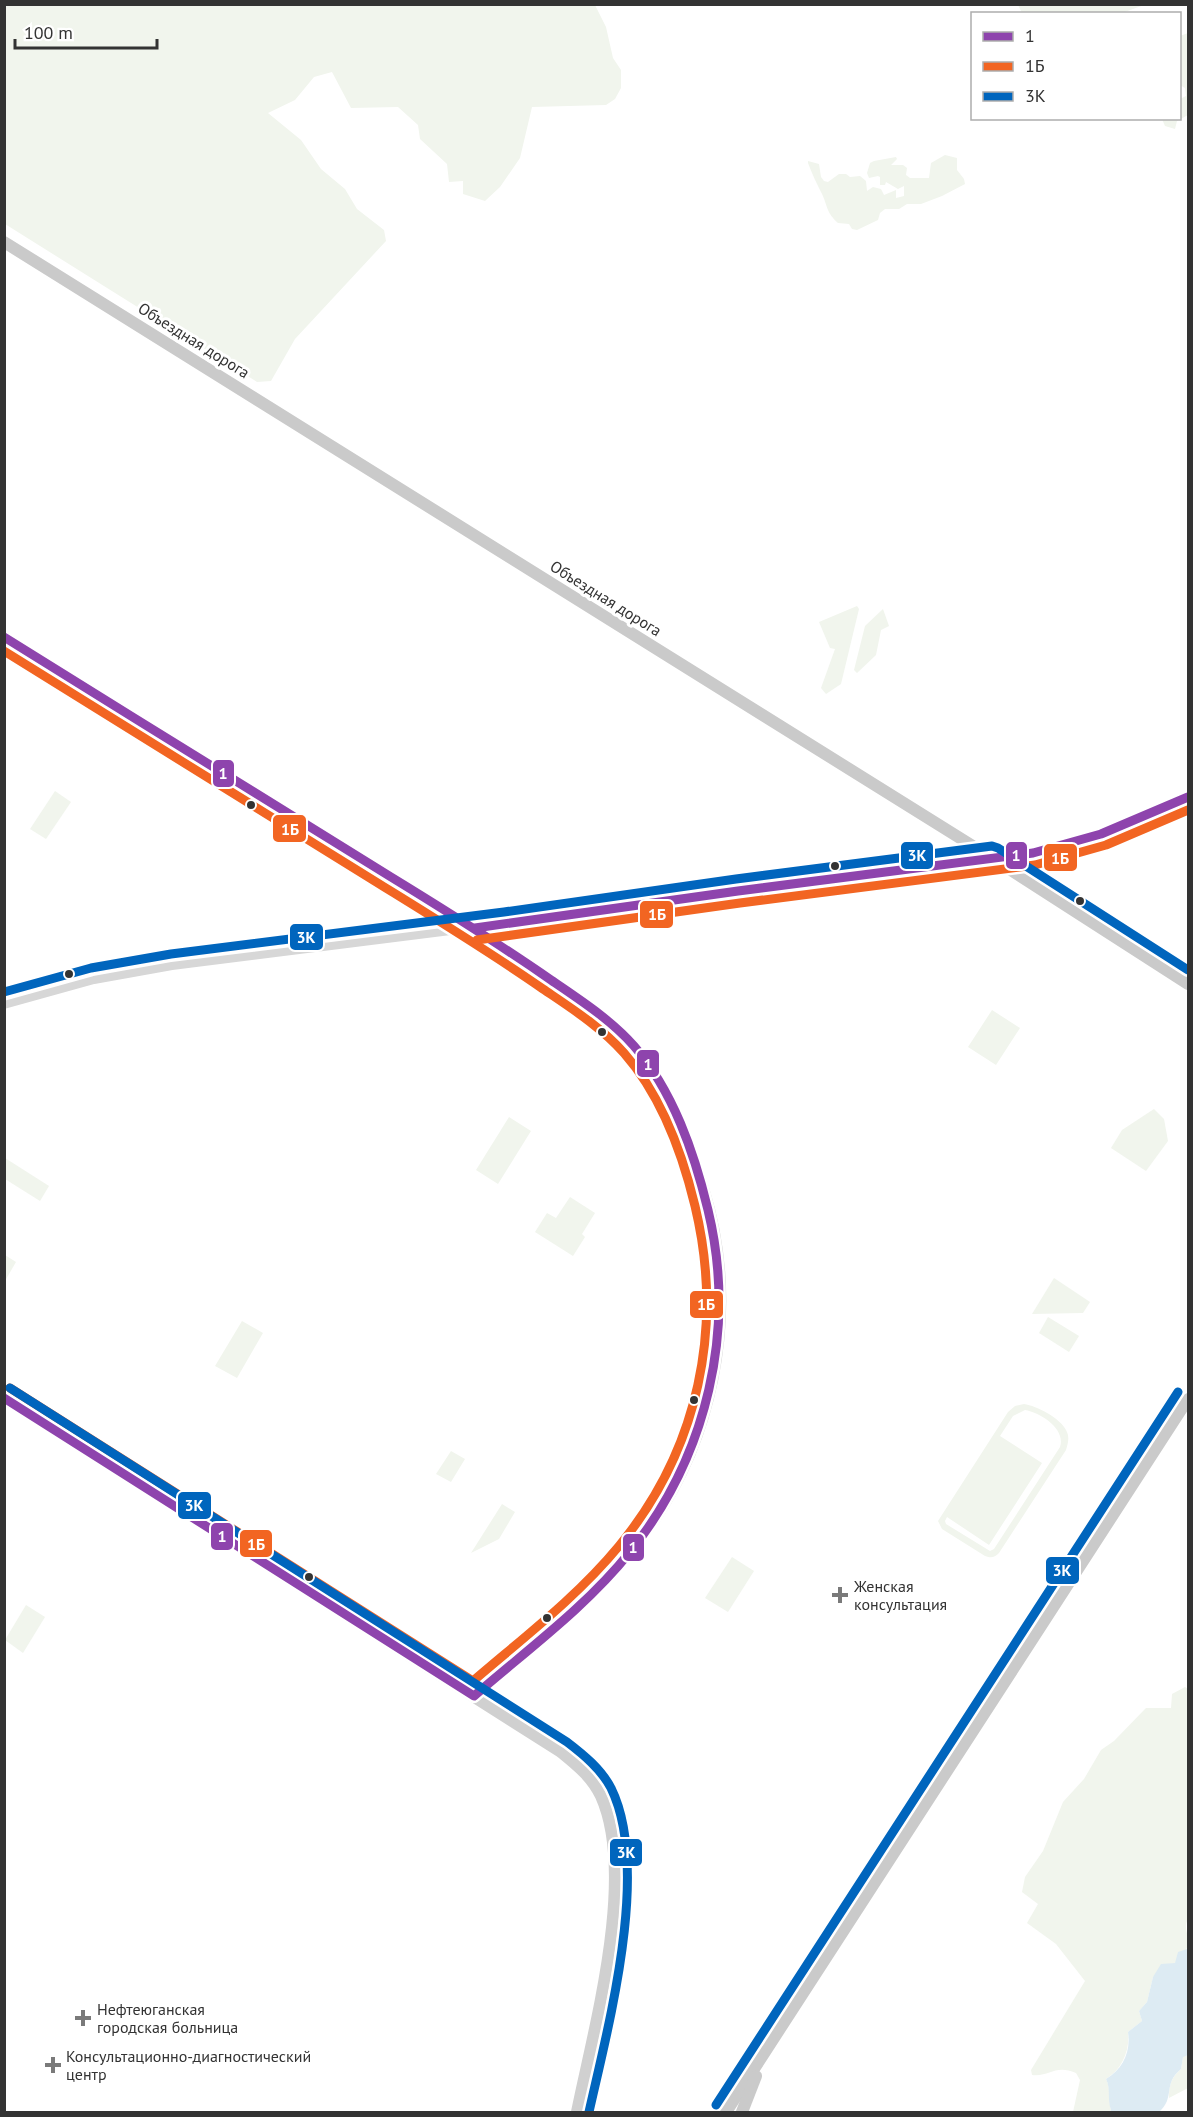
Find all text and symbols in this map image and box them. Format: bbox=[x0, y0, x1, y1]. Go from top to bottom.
scale bar bbox=[15, 12, 158, 50]
legend bbox=[971, 12, 1181, 120]
text: 100 m bbox=[24, 21, 73, 44]
text: 1 bbox=[1025, 24, 1035, 47]
text: 1Б bbox=[1025, 54, 1045, 77]
text: 3К bbox=[1025, 84, 1046, 107]
street label: Объездная дорога bbox=[135, 298, 253, 382]
street label: Объездная дорога bbox=[547, 556, 665, 640]
line badge: 1 bbox=[212, 759, 235, 788]
text: 1 bbox=[218, 763, 228, 783]
unlabelled marker bbox=[245, 799, 257, 811]
line badge: 1Б bbox=[272, 814, 307, 843]
text: 1Б bbox=[281, 819, 299, 839]
line badge: 3К bbox=[900, 841, 934, 870]
line badge: 1 bbox=[1005, 841, 1028, 870]
line badge: 1Б bbox=[1043, 843, 1078, 872]
text: 3К bbox=[908, 845, 927, 865]
text: 1 bbox=[1011, 845, 1021, 865]
text: 1Б bbox=[1051, 848, 1069, 868]
unlabelled marker bbox=[829, 860, 841, 872]
unlabelled marker bbox=[1074, 895, 1086, 907]
line badge: 1Б bbox=[639, 900, 674, 929]
text: 1Б bbox=[648, 904, 666, 924]
line badge: 3К bbox=[289, 923, 324, 951]
text: 3К bbox=[297, 927, 316, 947]
unlabelled marker bbox=[63, 968, 75, 980]
unlabelled marker bbox=[596, 1026, 608, 1038]
line badge: 1 bbox=[636, 1049, 660, 1078]
text: 1 bbox=[643, 1054, 653, 1074]
line badge: 1Б bbox=[689, 1290, 724, 1319]
text: 1Б bbox=[697, 1294, 715, 1314]
unlabelled marker bbox=[688, 1394, 700, 1406]
line badge: 3К bbox=[177, 1491, 212, 1520]
text: 3К bbox=[185, 1495, 204, 1515]
line badge: 1 bbox=[210, 1522, 234, 1551]
text: 1 bbox=[217, 1526, 227, 1546]
line badge: 1Б bbox=[239, 1529, 273, 1558]
line badge: 1 bbox=[622, 1533, 645, 1562]
text: 1Б bbox=[247, 1534, 265, 1554]
text: 1 bbox=[628, 1537, 638, 1557]
line badge: 3К bbox=[1045, 1556, 1080, 1585]
text: 3К bbox=[1053, 1560, 1072, 1580]
unlabelled marker bbox=[303, 1571, 315, 1583]
place label: Женская консультация bbox=[853, 1576, 947, 1614]
marker: Женская консультация bbox=[831, 1586, 849, 1604]
unlabelled marker bbox=[541, 1612, 553, 1624]
line badge: 3К bbox=[609, 1838, 643, 1867]
text: 3К bbox=[617, 1842, 636, 1862]
place label: Нефтеюганская городская больница bbox=[97, 1999, 238, 2037]
marker: Нефтеюганская городская больница bbox=[74, 2009, 92, 2027]
place label: Консультационно-диагностический центр bbox=[66, 2046, 311, 2084]
marker: Консультационно-диагностический центр bbox=[44, 2056, 62, 2074]

